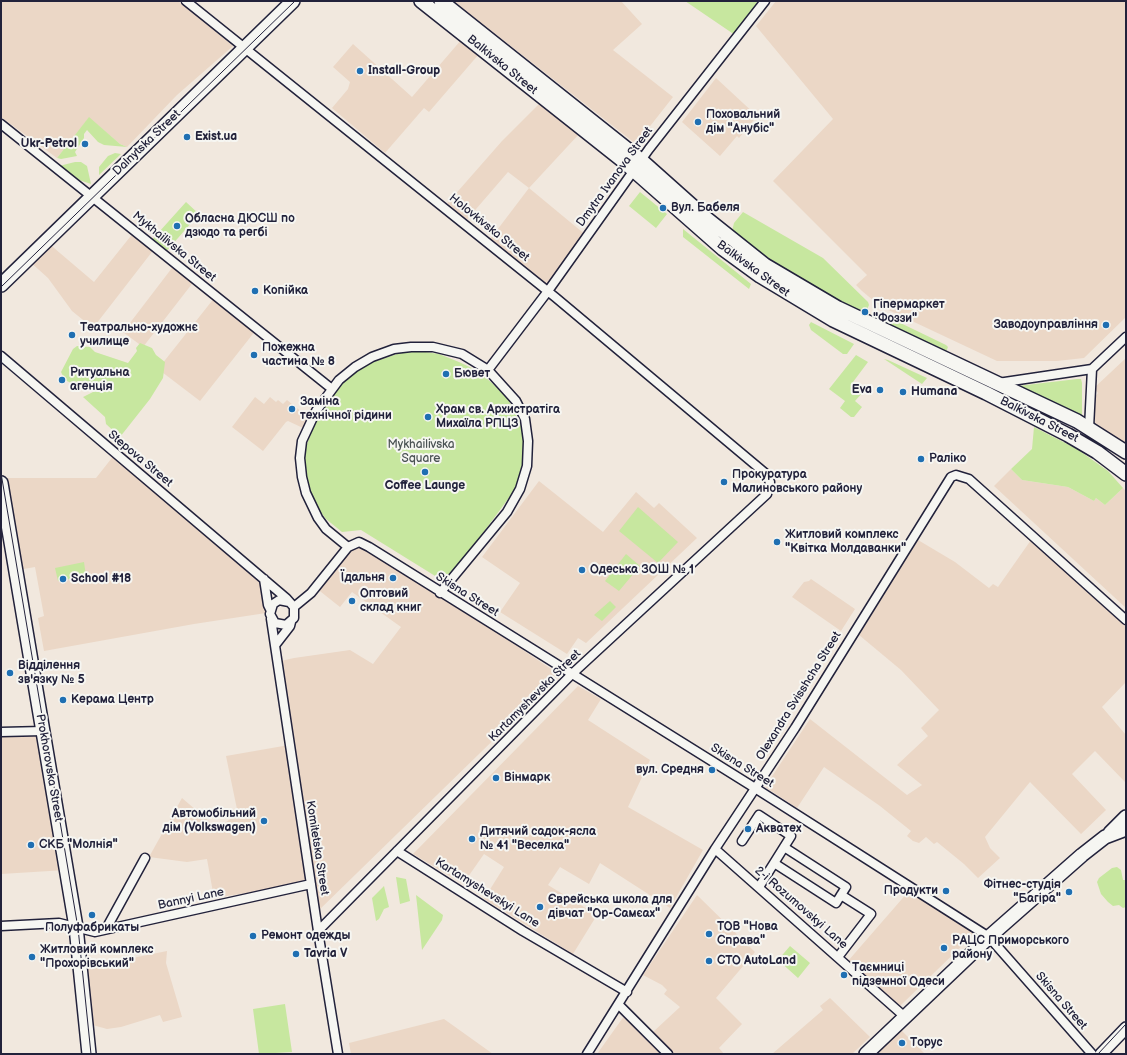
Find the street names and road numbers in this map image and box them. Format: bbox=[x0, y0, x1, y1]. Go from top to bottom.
street label: Balkivska Street bbox=[464, 32, 540, 98]
street label: Dalnytska Street bbox=[110, 107, 184, 179]
street label: Dmytra Ivanova Street bbox=[574, 124, 656, 230]
street label: Holovkivska Street bbox=[446, 191, 532, 265]
street label: Mykhailivska Street bbox=[129, 209, 219, 285]
street label: Balkivska Street bbox=[714, 238, 792, 300]
street label: Balkivska Street bbox=[997, 394, 1081, 446]
street label: Stepova Street bbox=[105, 428, 175, 490]
street label: Skisna Street bbox=[433, 570, 501, 620]
street label: Olexandra Svisshcha Street bbox=[753, 629, 845, 763]
street label: Kartamyshevska Street bbox=[486, 647, 584, 745]
street label: Prokhorovska Street bbox=[32, 713, 66, 823]
street label: Skisna Street bbox=[708, 741, 776, 791]
street label: Komitetska Street bbox=[302, 800, 332, 896]
street label: Kartamyshevskyi Lane bbox=[432, 855, 542, 931]
street label: 2-i Rozumovskyi Lane bbox=[752, 864, 850, 952]
street label: Bannyi Lane bbox=[157, 885, 225, 913]
street label: Skisna Street bbox=[1032, 969, 1090, 1033]

